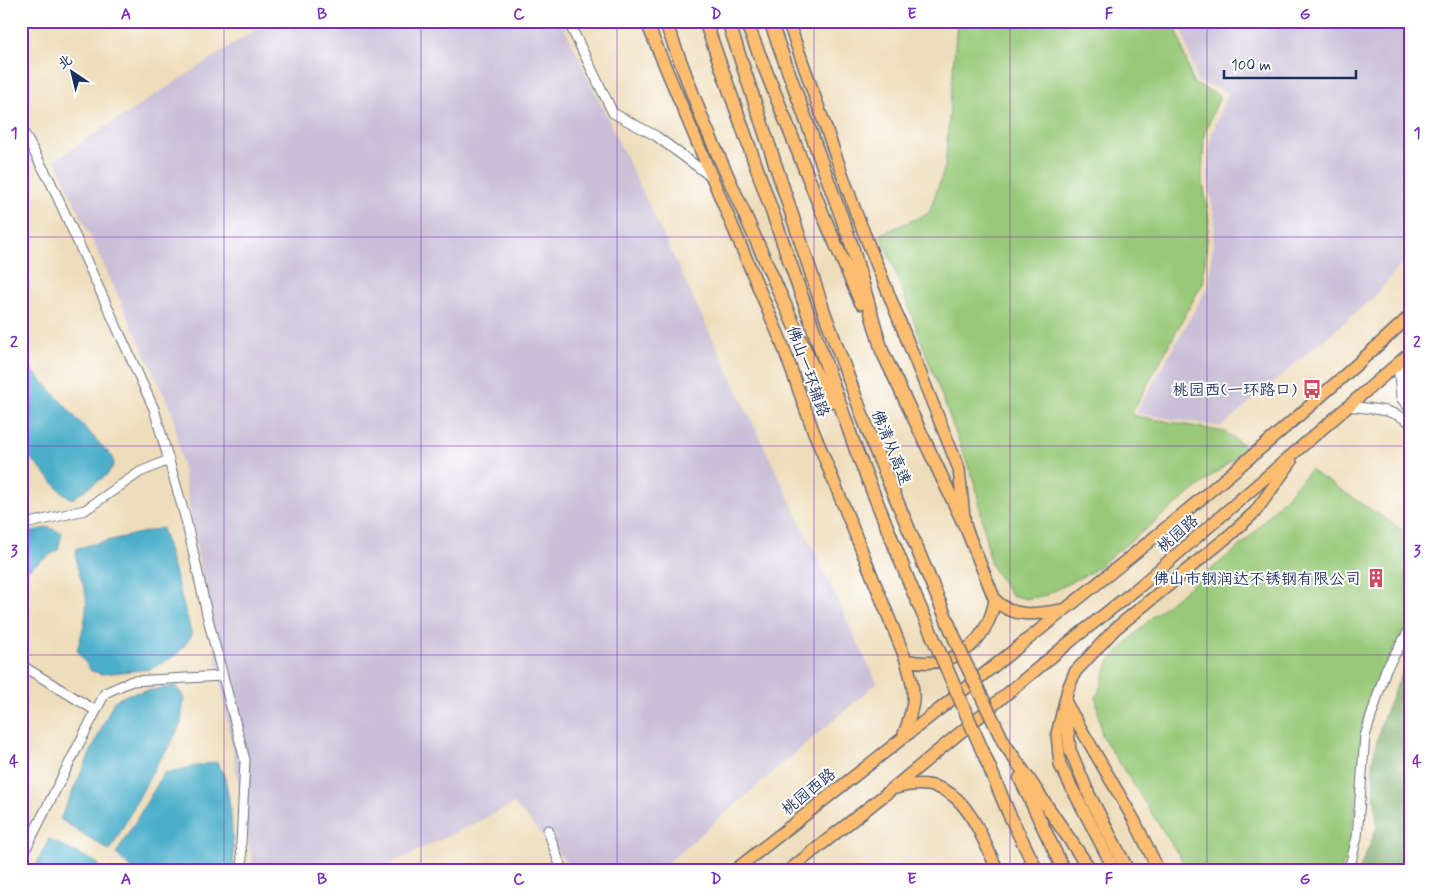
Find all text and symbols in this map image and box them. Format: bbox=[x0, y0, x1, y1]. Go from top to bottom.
text: A bbox=[121, 4, 131, 25]
text: B bbox=[317, 4, 327, 25]
text: C bbox=[513, 4, 525, 25]
text: D bbox=[710, 4, 722, 25]
text: E bbox=[907, 4, 917, 25]
text: F bbox=[1105, 4, 1114, 25]
text: G bbox=[1300, 4, 1311, 25]
north arrow bbox=[48, 48, 98, 98]
scale bar bbox=[1224, 48, 1356, 80]
text: 北 bbox=[54, 51, 76, 74]
text: 100 m bbox=[1231, 56, 1271, 76]
text: 1 bbox=[10, 123, 18, 144]
text: 1 bbox=[1413, 123, 1421, 144]
street label: 佛山一环辅路 bbox=[781, 323, 834, 420]
text: 2 bbox=[10, 332, 18, 353]
text: 2 bbox=[1413, 332, 1421, 353]
bus stop icon: 桃园西(一环路口) bbox=[1301, 378, 1323, 400]
place label: 桃园西(一环路口) bbox=[1172, 380, 1297, 401]
street label: 佛清从高速 bbox=[866, 407, 915, 489]
street label: 桃园路 bbox=[1153, 510, 1203, 558]
text: 3 bbox=[10, 541, 18, 562]
text: 3 bbox=[1413, 541, 1421, 562]
building icon: 佛山市钢润达不锈钢有限公司 bbox=[1365, 567, 1387, 589]
place label: 佛山市钢润达不锈钢有限公司 bbox=[1153, 569, 1361, 590]
text: 4 bbox=[9, 751, 19, 772]
text: 4 bbox=[1412, 751, 1422, 772]
street label: 桃园西路 bbox=[777, 764, 840, 820]
text: A bbox=[121, 869, 131, 890]
text: B bbox=[317, 869, 327, 890]
text: C bbox=[513, 869, 525, 890]
text: D bbox=[710, 869, 722, 890]
text: E bbox=[907, 869, 917, 890]
text: F bbox=[1105, 869, 1114, 890]
text: G bbox=[1300, 869, 1311, 890]

